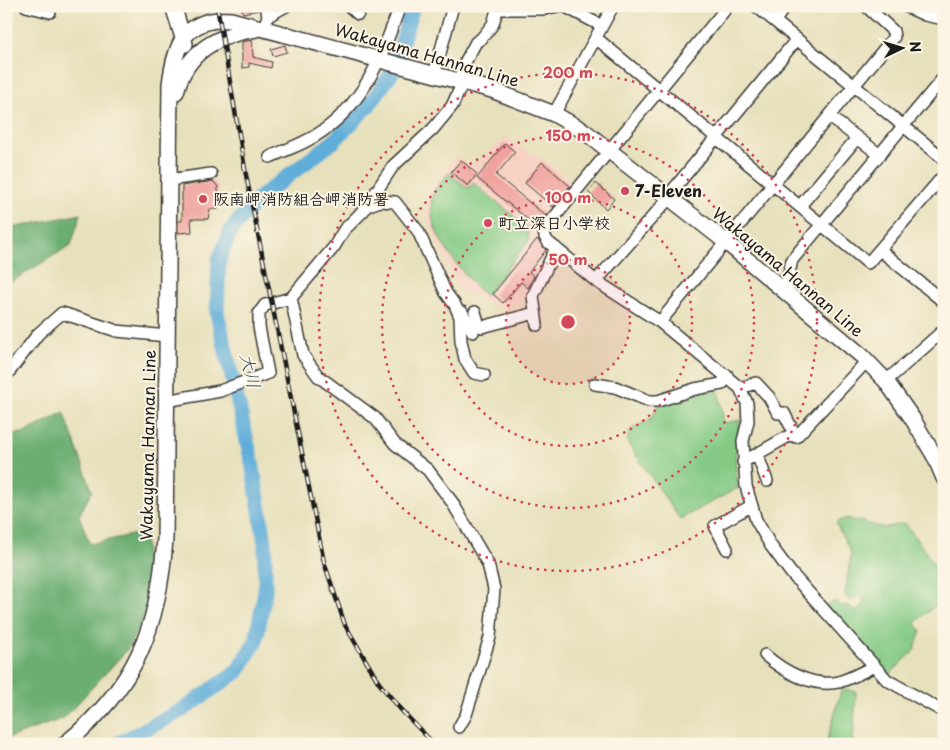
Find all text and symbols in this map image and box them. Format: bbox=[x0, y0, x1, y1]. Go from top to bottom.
street label: Wakayama Hannan Line bbox=[332, 16, 522, 92]
north arrow bbox=[878, 22, 928, 72]
text: N bbox=[905, 40, 926, 53]
text: 200 m bbox=[543, 60, 593, 83]
text: 150 m bbox=[545, 123, 591, 146]
place label: 7-Eleven bbox=[635, 178, 702, 202]
text: 100 m bbox=[545, 185, 591, 208]
marker: 7-Eleven bbox=[619, 185, 631, 197]
place label: 阪南岬消防組合岬消防署 bbox=[213, 186, 389, 210]
marker: 阪南岬消防組合岬消防署 bbox=[197, 193, 209, 205]
street label: Wakayama Hannan Line bbox=[708, 201, 869, 342]
place label: 町立深日小学校 bbox=[498, 210, 610, 234]
marker: 町立深日小学校 bbox=[482, 217, 494, 229]
text: 50 m bbox=[549, 247, 587, 270]
centre of rings bbox=[559, 313, 577, 331]
street label: Wakayama Hannan Line bbox=[133, 349, 161, 541]
water label: 大川 bbox=[234, 350, 269, 391]

